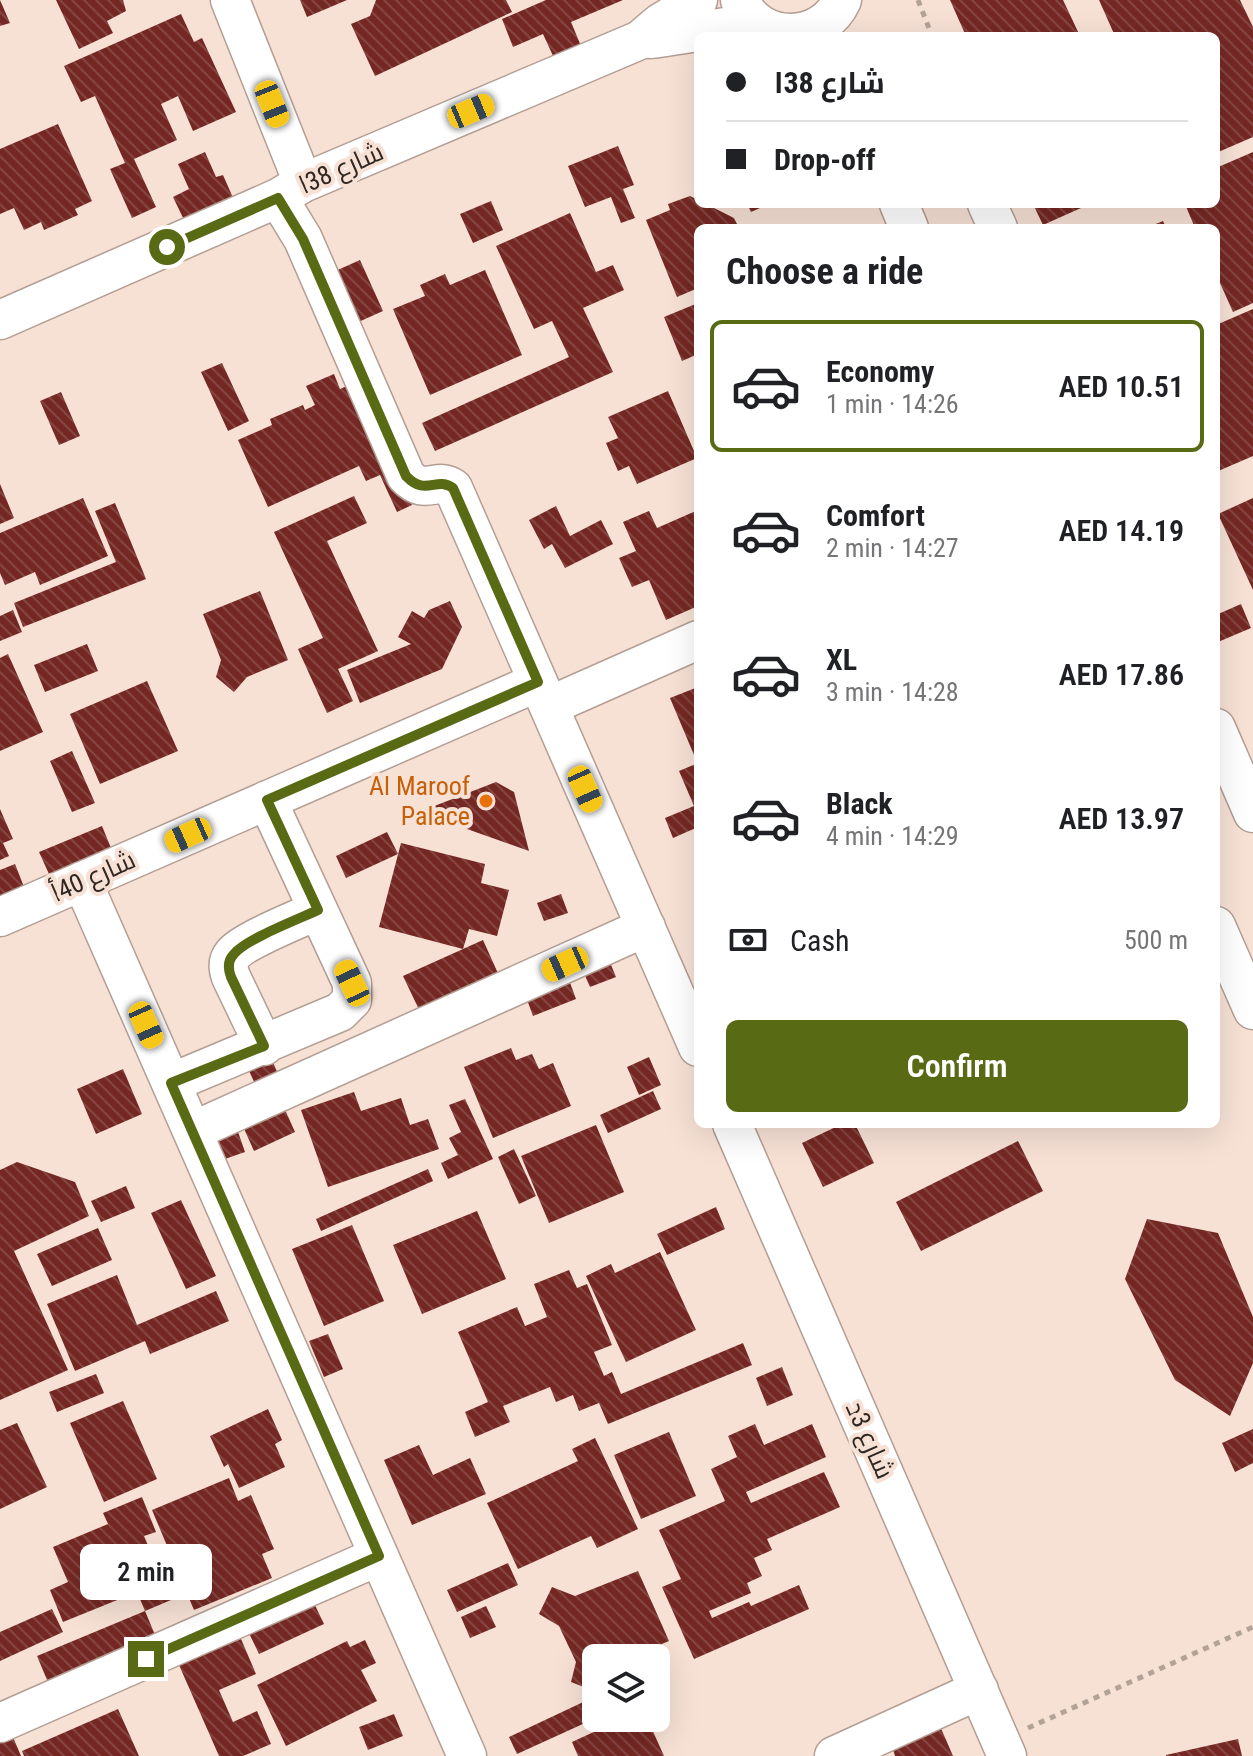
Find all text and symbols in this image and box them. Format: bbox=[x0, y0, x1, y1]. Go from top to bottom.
text: شارع 38ا bbox=[774, 65, 885, 100]
car bbox=[252, 77, 292, 131]
car bbox=[444, 91, 498, 131]
street label: شارع 38ا bbox=[294, 136, 389, 202]
text: Drop-off bbox=[774, 142, 876, 177]
route start bbox=[149, 229, 185, 265]
text: Choose a ride bbox=[726, 251, 923, 293]
icon: car bbox=[730, 350, 802, 422]
text: Economy bbox=[826, 354, 934, 389]
text: AED 10.51 bbox=[1059, 369, 1184, 404]
text: 1 min · 14:26 bbox=[826, 389, 959, 419]
icon: car bbox=[730, 494, 802, 566]
text: Comfort bbox=[826, 498, 925, 533]
text: AED 14.19 bbox=[1059, 513, 1184, 548]
text: 2 min · 14:27 bbox=[826, 533, 959, 563]
icon: car bbox=[730, 638, 802, 710]
text: XL bbox=[826, 642, 857, 677]
text: AED 17.86 bbox=[1059, 657, 1184, 692]
text: 3 min · 14:28 bbox=[826, 677, 959, 707]
car bbox=[564, 762, 606, 816]
place label: Al Maroof Palace bbox=[369, 771, 470, 831]
icon: car bbox=[730, 782, 802, 854]
text: Black bbox=[826, 786, 893, 821]
marker: Al Maroof Palace bbox=[477, 792, 495, 810]
text: AED 13.97 bbox=[1059, 801, 1184, 836]
car bbox=[161, 814, 215, 856]
text: 4 min · 14:29 bbox=[826, 821, 959, 851]
street label: شارع 40أ bbox=[45, 842, 141, 910]
icon: cash bbox=[726, 918, 770, 962]
text: Cash bbox=[790, 923, 850, 958]
text: 500 m bbox=[1124, 925, 1188, 955]
car bbox=[538, 943, 592, 985]
car bbox=[331, 956, 373, 1010]
car bbox=[125, 998, 167, 1052]
button: Confirm bbox=[726, 1020, 1188, 1112]
street label: شارع 3د bbox=[838, 1397, 900, 1484]
callout: 2 min bbox=[80, 1543, 212, 1599]
text: 2 min bbox=[117, 1557, 175, 1587]
route end bbox=[128, 1641, 164, 1677]
map controls bbox=[582, 1644, 670, 1732]
button: layers bbox=[582, 1644, 670, 1732]

